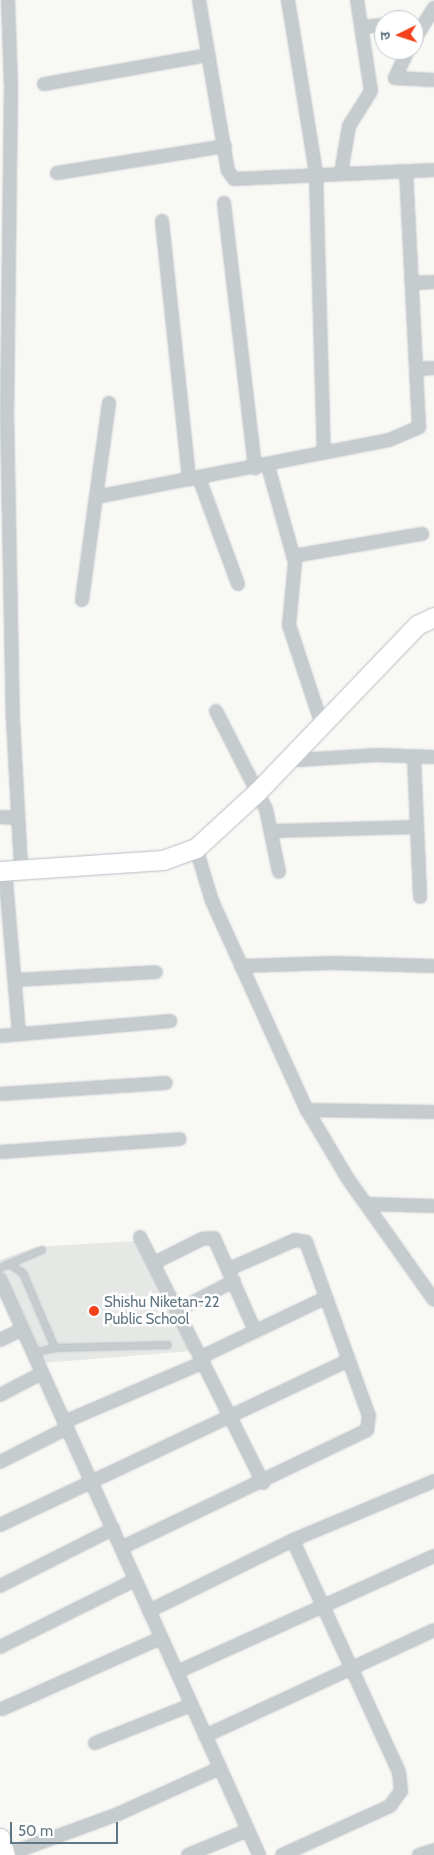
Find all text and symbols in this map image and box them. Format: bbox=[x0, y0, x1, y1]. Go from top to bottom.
north arrow bbox=[374, 10, 424, 60]
text: उ bbox=[376, 31, 394, 41]
place label: Shishu Niketan-22 Public School bbox=[104, 1293, 220, 1328]
marker: Shishu Niketan-22 Public School bbox=[88, 1305, 100, 1317]
scale bar bbox=[12, 1812, 120, 1844]
text: 50 m bbox=[18, 1822, 53, 1840]

